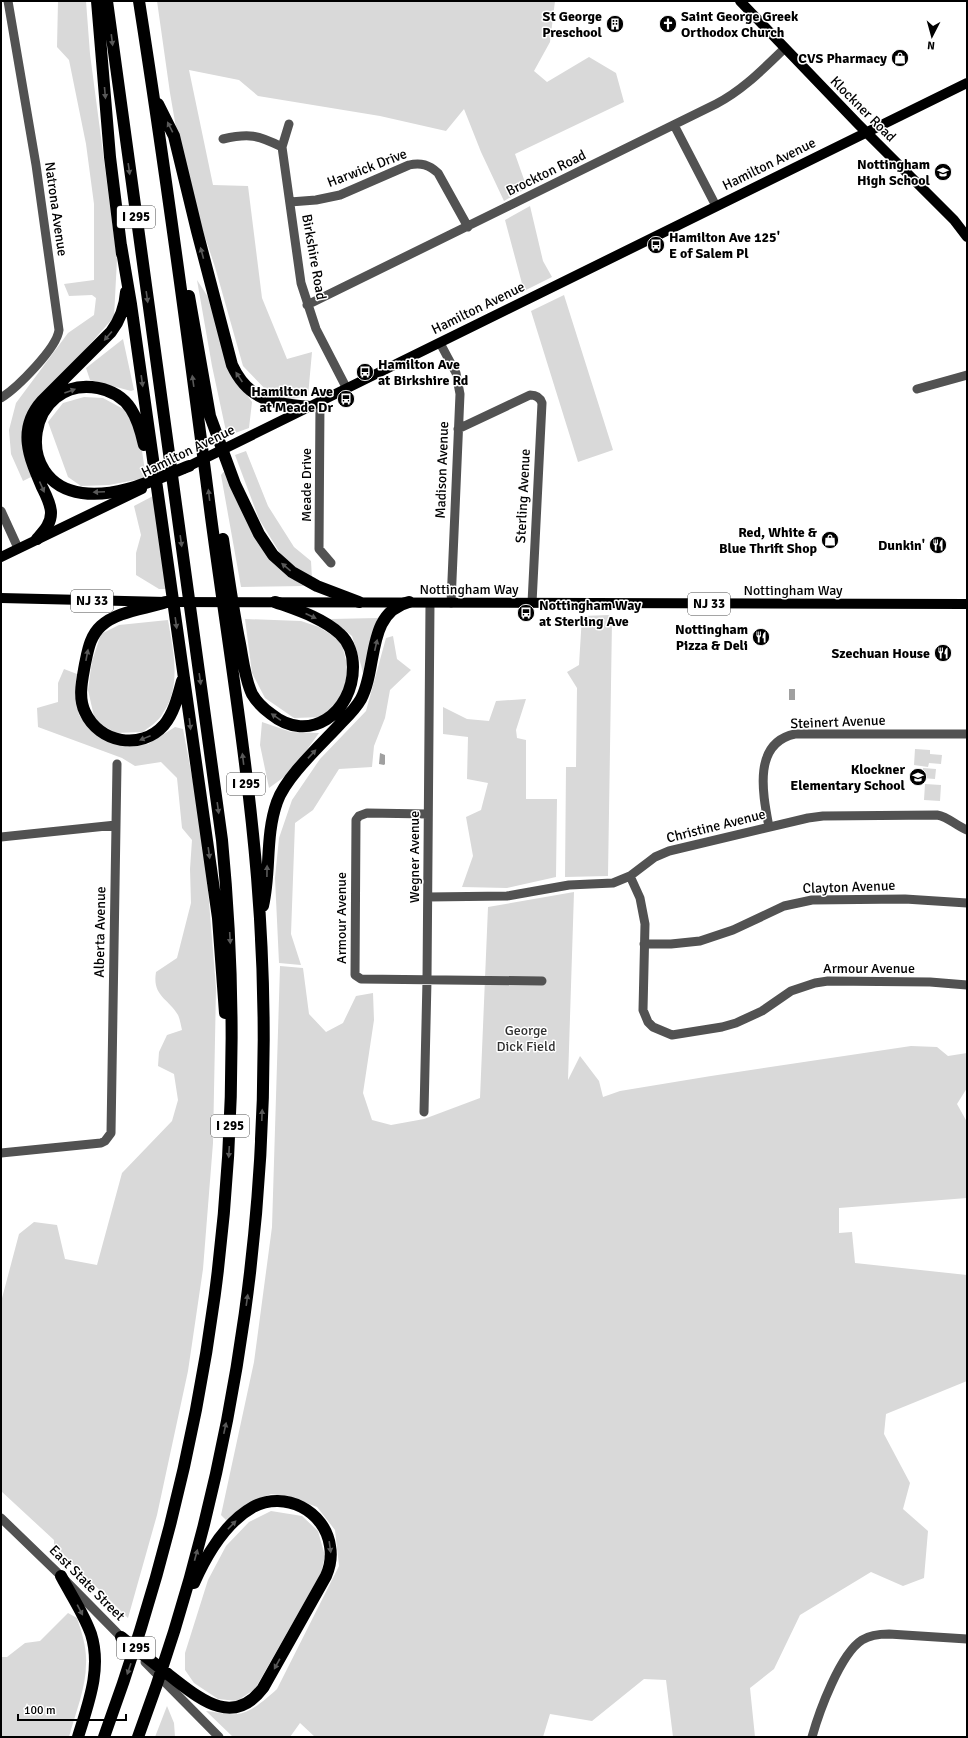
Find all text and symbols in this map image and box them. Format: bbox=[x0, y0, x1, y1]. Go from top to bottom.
place label: St George Preschool bbox=[542, 8, 603, 41]
place label: Saint George Greek Orthodox Church bbox=[681, 8, 799, 41]
building icon: St George Preschool bbox=[605, 14, 625, 34]
church icon: Saint George Greek Orthodox Church bbox=[658, 14, 678, 34]
north arrow bbox=[912, 16, 952, 56]
one-way arrow bbox=[109, 34, 115, 46]
text: N bbox=[927, 39, 935, 52]
shop icon: CVS Pharmacy bbox=[890, 48, 910, 68]
place label: CVS Pharmacy bbox=[798, 50, 887, 67]
street label: Klockner Road bbox=[827, 73, 899, 145]
one-way arrow bbox=[102, 87, 108, 99]
one-way arrow bbox=[166, 122, 173, 133]
street label: Hamilton Avenue bbox=[719, 134, 819, 194]
street label: Harwick Drive bbox=[325, 145, 409, 191]
street label: Brockton Road bbox=[503, 146, 589, 200]
place label: Nottingham High School bbox=[857, 156, 931, 189]
street label: Natrona Avenue bbox=[41, 161, 71, 257]
one-way arrow bbox=[126, 162, 133, 175]
school or university icon: Nottingham High School bbox=[933, 162, 953, 182]
road number: I 295 bbox=[117, 206, 155, 228]
street label: Birkshire Road bbox=[298, 213, 330, 301]
place label: Hamilton Ave 125' E of Salem Pl bbox=[669, 229, 780, 262]
bus stop icon: Hamilton Ave 125' E of Salem Pl bbox=[646, 235, 666, 255]
one-way arrow bbox=[199, 247, 205, 259]
street label: Hamilton Avenue bbox=[428, 278, 528, 338]
one-way arrow bbox=[144, 291, 150, 303]
one-way arrow bbox=[104, 330, 113, 341]
place label: Hamilton Ave at Birkshire Rd bbox=[378, 356, 469, 389]
bus stop icon: Hamilton Ave at Birkshire Rd bbox=[355, 362, 375, 382]
one-way arrow bbox=[235, 372, 243, 382]
one-way arrow bbox=[139, 375, 145, 387]
one-way arrow bbox=[190, 375, 196, 387]
place label: Hamilton Ave at Meade Dr bbox=[251, 383, 333, 416]
one-way arrow bbox=[65, 388, 77, 394]
bus stop icon: Hamilton Ave at Meade Dr bbox=[336, 389, 356, 409]
street label: Hamilton Avenue bbox=[138, 421, 238, 481]
street label: Madison Avenue bbox=[432, 421, 452, 519]
street label: Meade Drive bbox=[298, 448, 315, 522]
street label: Sterling Avenue bbox=[512, 448, 534, 544]
one-way arrow bbox=[39, 481, 45, 493]
one-way arrow bbox=[93, 489, 105, 496]
one-way arrow bbox=[206, 489, 212, 501]
place label: Red, White & Blue Thrift Shop bbox=[719, 524, 818, 557]
shop icon: Red, White & Blue Thrift Shop bbox=[820, 530, 840, 550]
one-way arrow bbox=[178, 535, 184, 547]
restaurant icon: Dunkin' bbox=[928, 535, 948, 555]
place label: Dunkin' bbox=[878, 537, 925, 554]
one-way arrow bbox=[281, 563, 292, 572]
street label: Nottingham Way bbox=[419, 581, 519, 598]
street label: Nottingham Way bbox=[743, 582, 843, 599]
road number: NJ 33 bbox=[71, 590, 113, 612]
road number: NJ 33 bbox=[688, 593, 730, 615]
place label: Nottingham Way at Sterling Ave bbox=[539, 597, 641, 630]
bus stop icon: Nottingham Way at Sterling Ave bbox=[516, 603, 536, 623]
one-way arrow bbox=[306, 614, 318, 620]
one-way arrow bbox=[173, 617, 179, 629]
place label: Nottingham Pizza & Deli bbox=[675, 621, 748, 654]
restaurant icon: Nottingham Pizza & Deli bbox=[751, 627, 771, 647]
one-way arrow bbox=[373, 638, 379, 651]
restaurant icon: Szechuan House bbox=[933, 643, 953, 663]
place label: Szechuan House bbox=[831, 645, 930, 662]
one-way arrow bbox=[84, 649, 90, 661]
one-way arrow bbox=[197, 673, 203, 686]
street label: Steinert Avenue bbox=[790, 712, 886, 732]
one-way arrow bbox=[270, 713, 281, 721]
one-way arrow bbox=[187, 718, 193, 730]
one-way arrow bbox=[139, 735, 151, 741]
one-way arrow bbox=[308, 749, 317, 759]
one-way arrow bbox=[240, 753, 247, 765]
place label: Klockner Elementary School bbox=[790, 761, 906, 794]
school or university icon: Klockner Elementary School bbox=[908, 767, 928, 787]
road number: I 295 bbox=[227, 773, 265, 795]
one-way arrow bbox=[214, 802, 221, 814]
street label: Christine Avenue bbox=[665, 805, 767, 847]
street label: Wegner Avenue bbox=[406, 811, 423, 903]
one-way arrow bbox=[206, 847, 212, 859]
one-way arrow bbox=[264, 865, 271, 877]
street label: Armour Avenue bbox=[333, 872, 350, 964]
street label: Clayton Avenue bbox=[802, 877, 896, 897]
street label: Alberta Avenue bbox=[91, 886, 109, 978]
one-way arrow bbox=[226, 932, 233, 944]
street label: Armour Avenue bbox=[823, 960, 915, 977]
park label: George Dick Field bbox=[496, 1022, 556, 1055]
one-way arrow bbox=[259, 1108, 265, 1121]
road number: I 295 bbox=[211, 1115, 249, 1137]
one-way arrow bbox=[226, 1146, 232, 1159]
one-way arrow bbox=[244, 1294, 250, 1306]
one-way arrow bbox=[223, 1422, 229, 1434]
one-way arrow bbox=[227, 1520, 237, 1530]
one-way arrow bbox=[327, 1541, 333, 1553]
street label: East State Street bbox=[46, 1542, 128, 1624]
one-way arrow bbox=[193, 1548, 199, 1561]
one-way arrow bbox=[76, 1605, 83, 1616]
road number: I 295 bbox=[117, 1637, 155, 1659]
one-way arrow bbox=[274, 1658, 281, 1670]
one-way arrow bbox=[125, 1663, 131, 1675]
scale bar bbox=[18, 1696, 126, 1722]
text: 100 m bbox=[24, 1703, 56, 1718]

